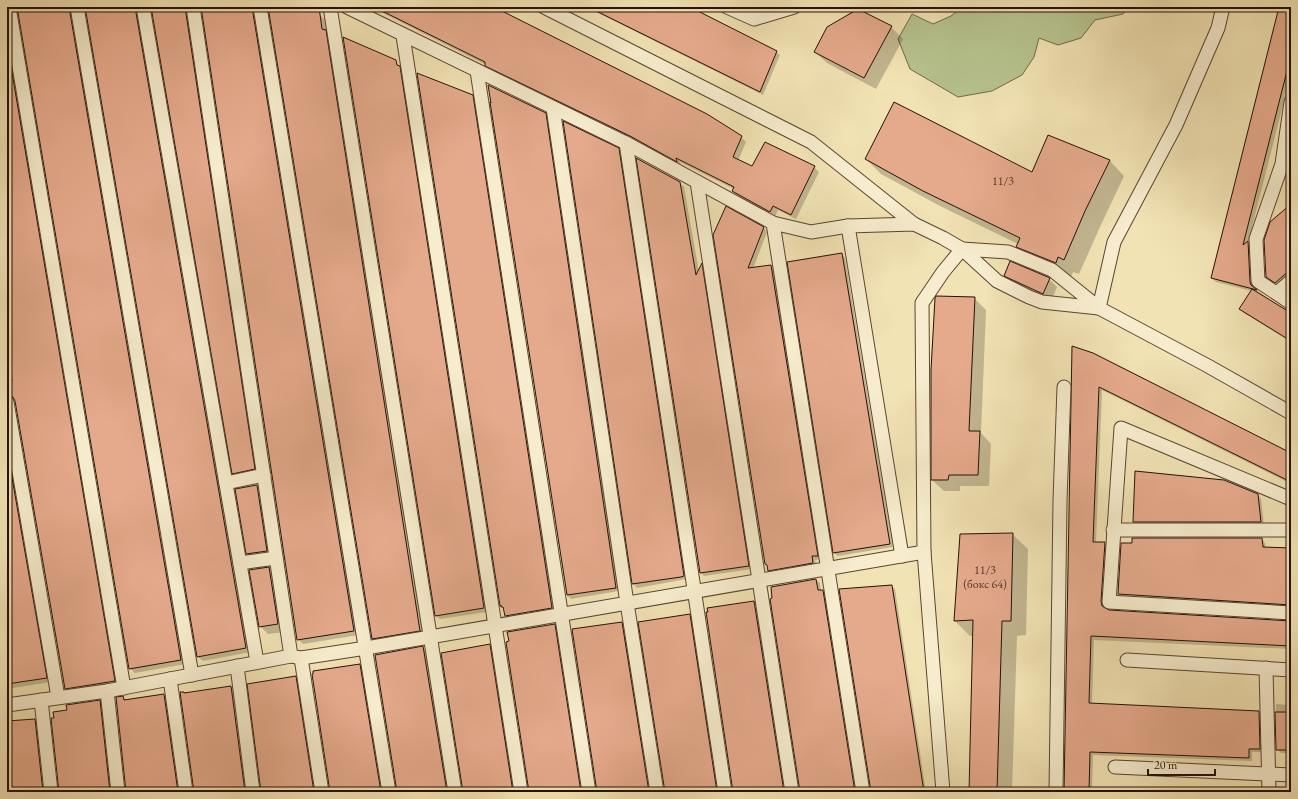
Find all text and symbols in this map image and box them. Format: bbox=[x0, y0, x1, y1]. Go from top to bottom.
house number: 11/3 bbox=[992, 173, 1014, 189]
house number: 11/3 (бокс 64) bbox=[963, 562, 1007, 592]
scale bar bbox=[1148, 751, 1215, 777]
text: 20 m bbox=[1154, 757, 1178, 773]

